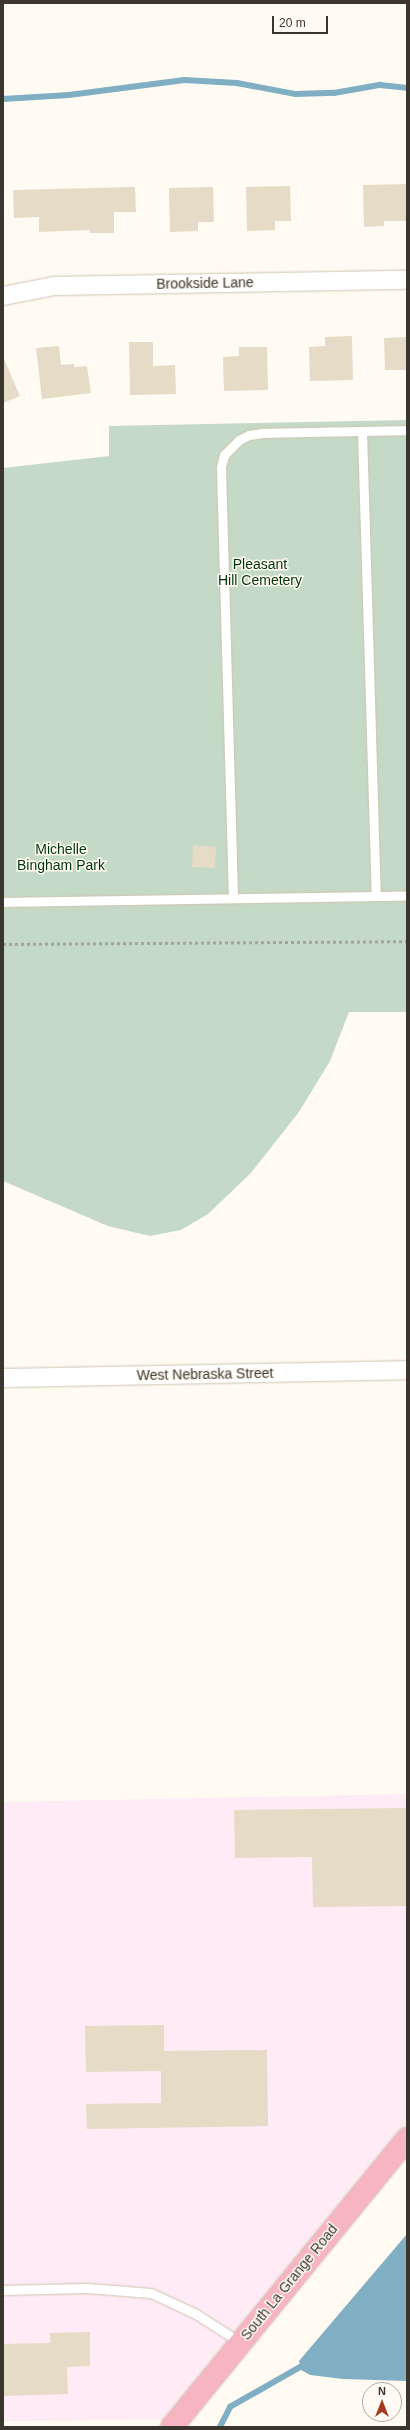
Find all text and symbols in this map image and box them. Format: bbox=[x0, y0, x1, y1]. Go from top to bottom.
scale bar bbox=[274, 8, 330, 34]
text: 20 m bbox=[279, 16, 306, 30]
street label: Brookside Lane bbox=[156, 274, 254, 292]
park label: Pleasant Hill Cemetery bbox=[218, 556, 302, 588]
park label: Michelle Bingham Park bbox=[17, 841, 105, 874]
street label: West Nebraska Street bbox=[137, 1364, 273, 1384]
street label: South La Grange Road bbox=[237, 2221, 341, 2343]
north arrow bbox=[362, 2382, 402, 2422]
text: N bbox=[378, 2385, 386, 2397]

